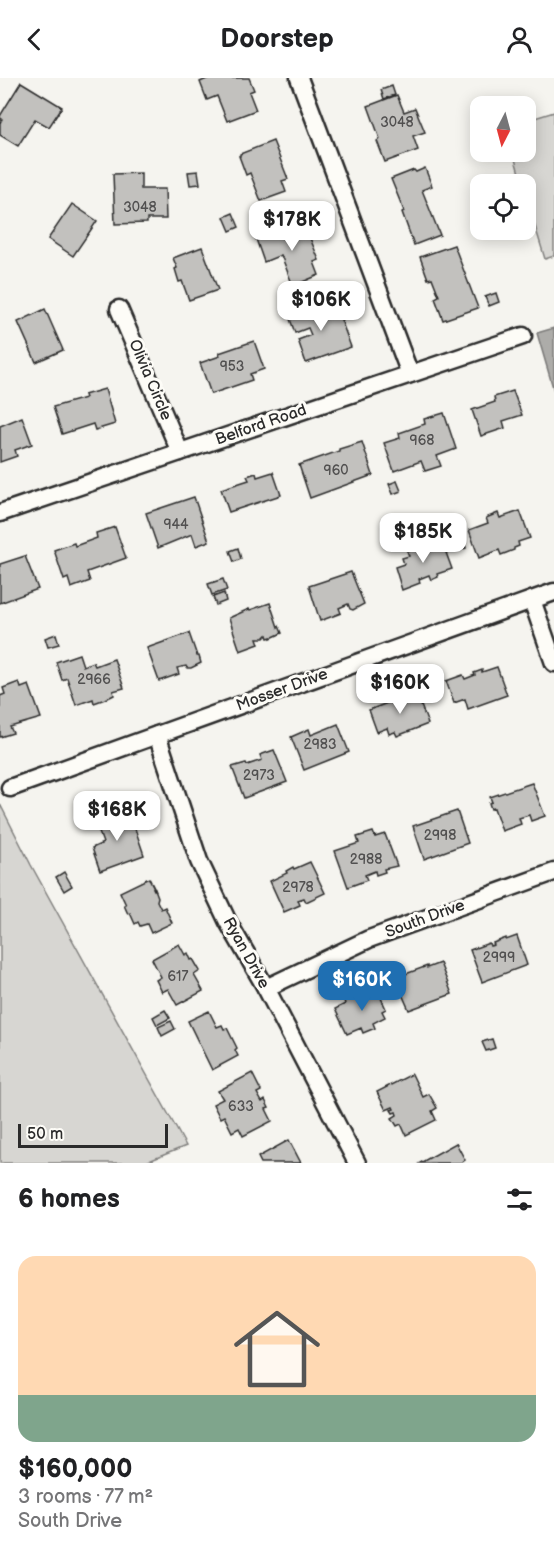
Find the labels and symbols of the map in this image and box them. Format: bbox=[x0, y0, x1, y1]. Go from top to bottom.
north arrow bbox=[470, 96, 536, 162]
house number: 3048 bbox=[380, 114, 414, 131]
house number: 3048 bbox=[123, 199, 157, 216]
pin: $178K bbox=[250, 201, 334, 252]
pin: $106K bbox=[279, 281, 363, 332]
street label: Olivia Circle bbox=[124, 337, 176, 424]
house number: 953 bbox=[220, 358, 244, 375]
street label: Belford Road bbox=[213, 401, 309, 449]
house number: 968 bbox=[410, 432, 434, 449]
house number: 960 bbox=[324, 462, 348, 479]
pin: $185K bbox=[381, 513, 465, 564]
house number: 944 bbox=[163, 516, 189, 533]
street label: Mosser Drive bbox=[234, 664, 331, 715]
pin: $160K bbox=[358, 664, 442, 715]
house number: 2966 bbox=[77, 671, 111, 688]
house number: 2983 bbox=[303, 736, 337, 753]
house number: 2973 bbox=[243, 767, 275, 784]
pin: $168K bbox=[75, 791, 159, 842]
house number: 2998 bbox=[424, 827, 456, 844]
house number: 2988 bbox=[350, 851, 382, 868]
house number: 2978 bbox=[282, 879, 314, 896]
street label: South Drive bbox=[383, 896, 468, 942]
street label: Ryan Drive bbox=[219, 914, 274, 992]
house number: 2999 bbox=[483, 949, 515, 966]
pin: $160K bbox=[320, 961, 404, 1012]
house number: 617 bbox=[168, 968, 189, 985]
house number: 633 bbox=[228, 1098, 254, 1115]
scale bar bbox=[18, 1121, 168, 1148]

